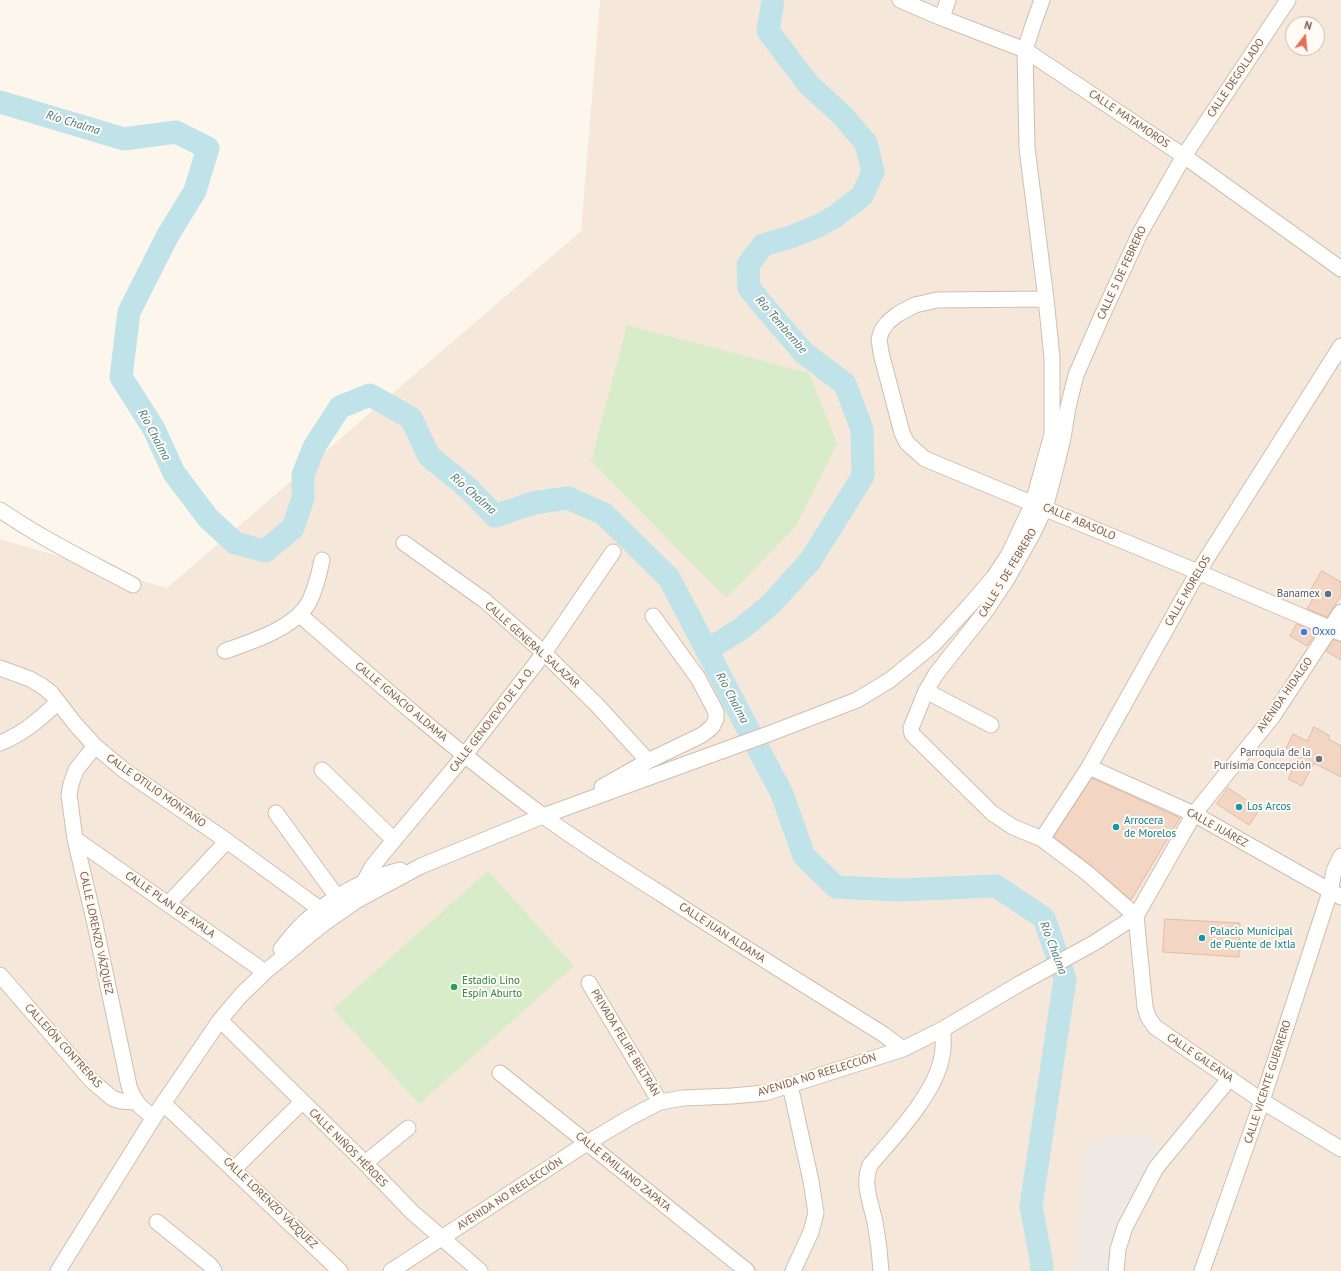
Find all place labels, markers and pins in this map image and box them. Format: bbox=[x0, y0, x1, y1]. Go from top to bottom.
place label: Banamex bbox=[1277, 587, 1320, 601]
marker: Banamex bbox=[1323, 589, 1333, 599]
place label: Oxxo bbox=[1312, 625, 1336, 639]
marker: Oxxo bbox=[1299, 627, 1309, 637]
place label: Parroquia de la Purísima Concepción bbox=[1214, 746, 1311, 772]
marker: Parroquia de la Purísima Concepción bbox=[1314, 754, 1324, 764]
place label: Los Arcos bbox=[1247, 800, 1291, 814]
marker: Los Arcos bbox=[1234, 802, 1244, 812]
place label: Arrocera de Morelos bbox=[1124, 814, 1176, 840]
marker: Arrocera de Morelos bbox=[1111, 822, 1121, 832]
place label: Palacio Municipal de Puente de Ixtla bbox=[1210, 925, 1296, 951]
marker: Palacio Municipal de Puente de Ixtla bbox=[1197, 933, 1207, 943]
place label: Estadio Lino Espín Aburto bbox=[462, 974, 522, 1000]
marker: Estadio Lino Espín Aburto bbox=[449, 982, 459, 992]

